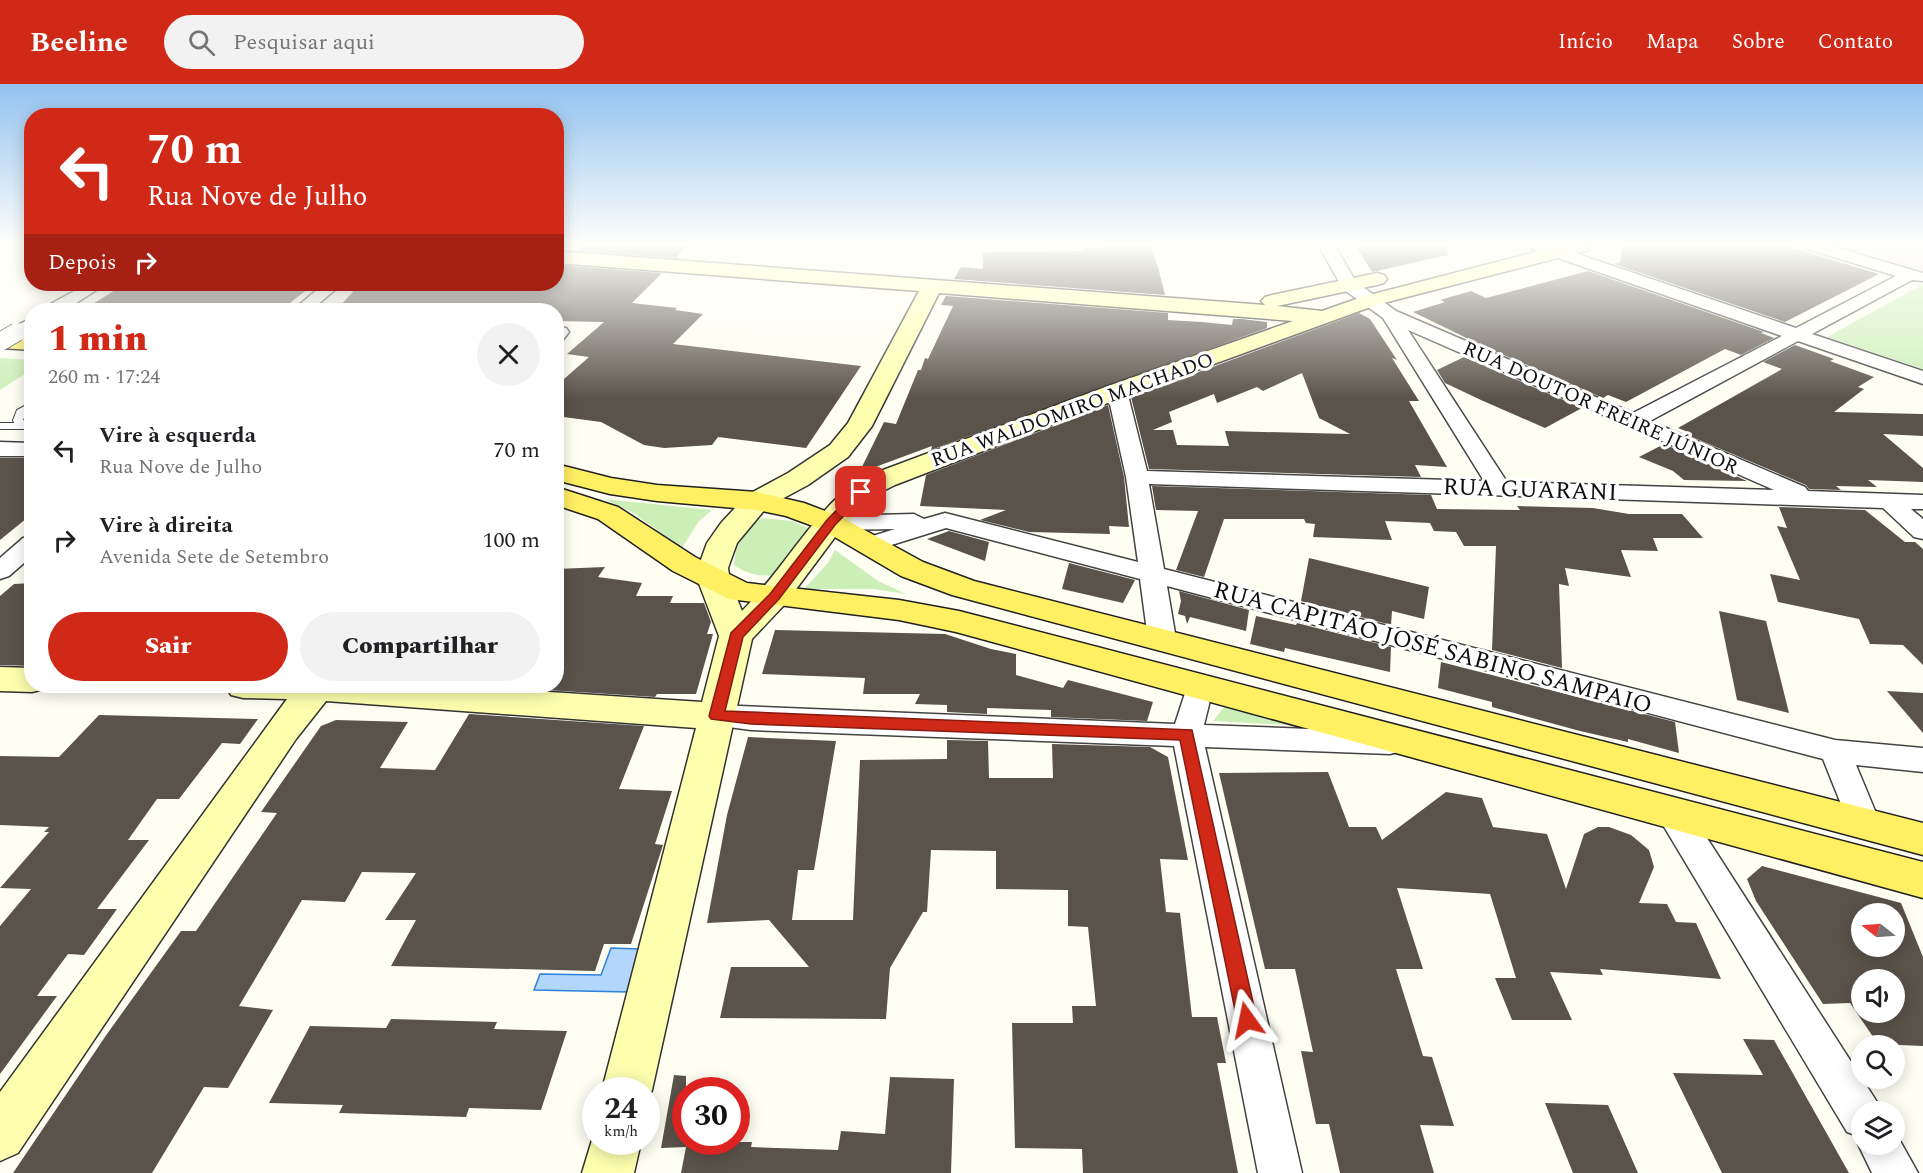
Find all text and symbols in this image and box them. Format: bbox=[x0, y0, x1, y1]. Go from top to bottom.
search box bbox=[164, 15, 584, 69]
text: Beeline bbox=[30, 21, 128, 64]
icon: search bbox=[185, 26, 218, 59]
text: Pesquisar aqui bbox=[233, 26, 375, 59]
text: Início bbox=[1558, 26, 1613, 58]
text: Mapa bbox=[1646, 26, 1699, 58]
text: Sobre bbox=[1732, 26, 1785, 58]
text: Contato bbox=[1818, 26, 1893, 58]
text: 70 m bbox=[147, 119, 242, 182]
icon: left bbox=[48, 132, 126, 210]
text: Rua Nove de Julho bbox=[147, 176, 367, 218]
text: Depois bbox=[48, 246, 117, 279]
icon: right bbox=[129, 246, 162, 279]
text: 1 min bbox=[48, 312, 148, 367]
button: close bbox=[477, 323, 540, 386]
street label: RUA DOUTOR FREIRE JÚNIOR bbox=[1458, 334, 1744, 483]
street label: RUA WALDOMIRO MACHADO bbox=[927, 345, 1218, 475]
text: 260 m · 17:24 bbox=[48, 362, 160, 392]
text: Vire à esquerda bbox=[99, 419, 256, 452]
icon: left bbox=[48, 434, 81, 467]
text: 70 m bbox=[494, 434, 540, 467]
text: Rua Nove de Julho bbox=[99, 452, 262, 482]
pin bbox=[835, 466, 886, 517]
street label: RUA GUARANI bbox=[1442, 469, 1618, 511]
icon: arrive bbox=[844, 475, 877, 508]
text: Vire à direita bbox=[99, 509, 233, 542]
icon: right bbox=[48, 524, 81, 557]
text: 100 m bbox=[483, 524, 540, 557]
text: Avenida Sete de Setembro bbox=[99, 542, 329, 572]
street label: RUA CAPITÃO JOSÉ SABINO SAMPAIO bbox=[1210, 572, 1656, 724]
button: Sair bbox=[48, 612, 288, 681]
button: Compartilhar bbox=[300, 612, 540, 681]
north arrow bbox=[1851, 903, 1905, 957]
map controls bbox=[1851, 903, 1905, 1155]
button: sound bbox=[1851, 969, 1905, 1023]
position arrow bbox=[1215, 988, 1279, 1052]
button: search bbox=[1851, 1035, 1905, 1089]
speed limit sign: 30 bbox=[672, 1077, 750, 1155]
text: 24 bbox=[604, 1086, 638, 1132]
button: layers bbox=[1851, 1101, 1905, 1155]
text: km/h bbox=[604, 1120, 638, 1143]

